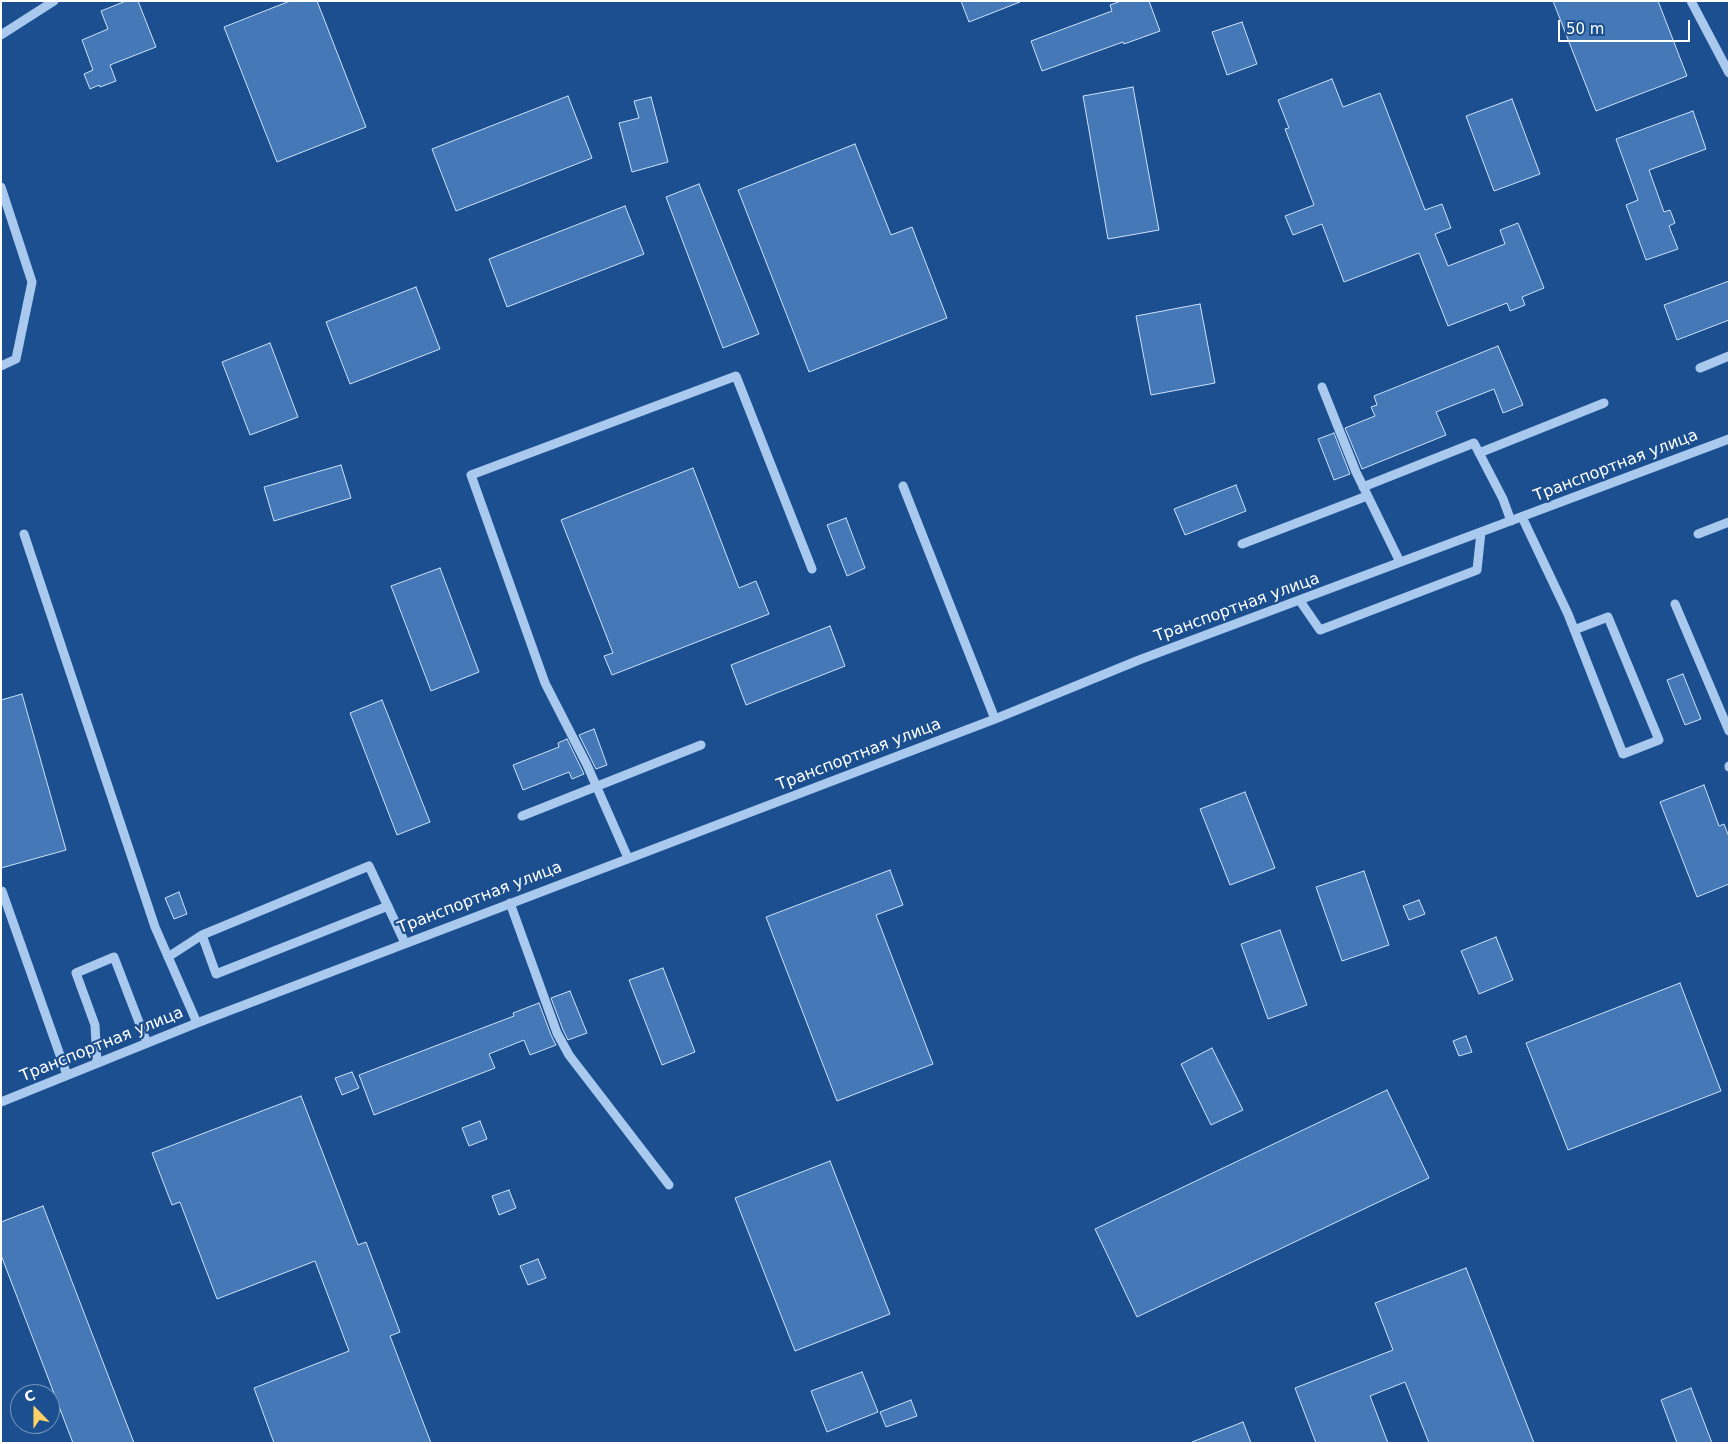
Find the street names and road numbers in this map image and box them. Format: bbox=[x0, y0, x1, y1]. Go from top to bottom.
street label: Транспортная улица bbox=[1531, 426, 1701, 506]
street label: Транспортная улица bbox=[1152, 569, 1322, 647]
street label: Транспортная улица bbox=[774, 715, 944, 795]
street label: Транспортная улица bbox=[395, 858, 565, 938]
street label: Транспортная улица bbox=[18, 1003, 186, 1087]

